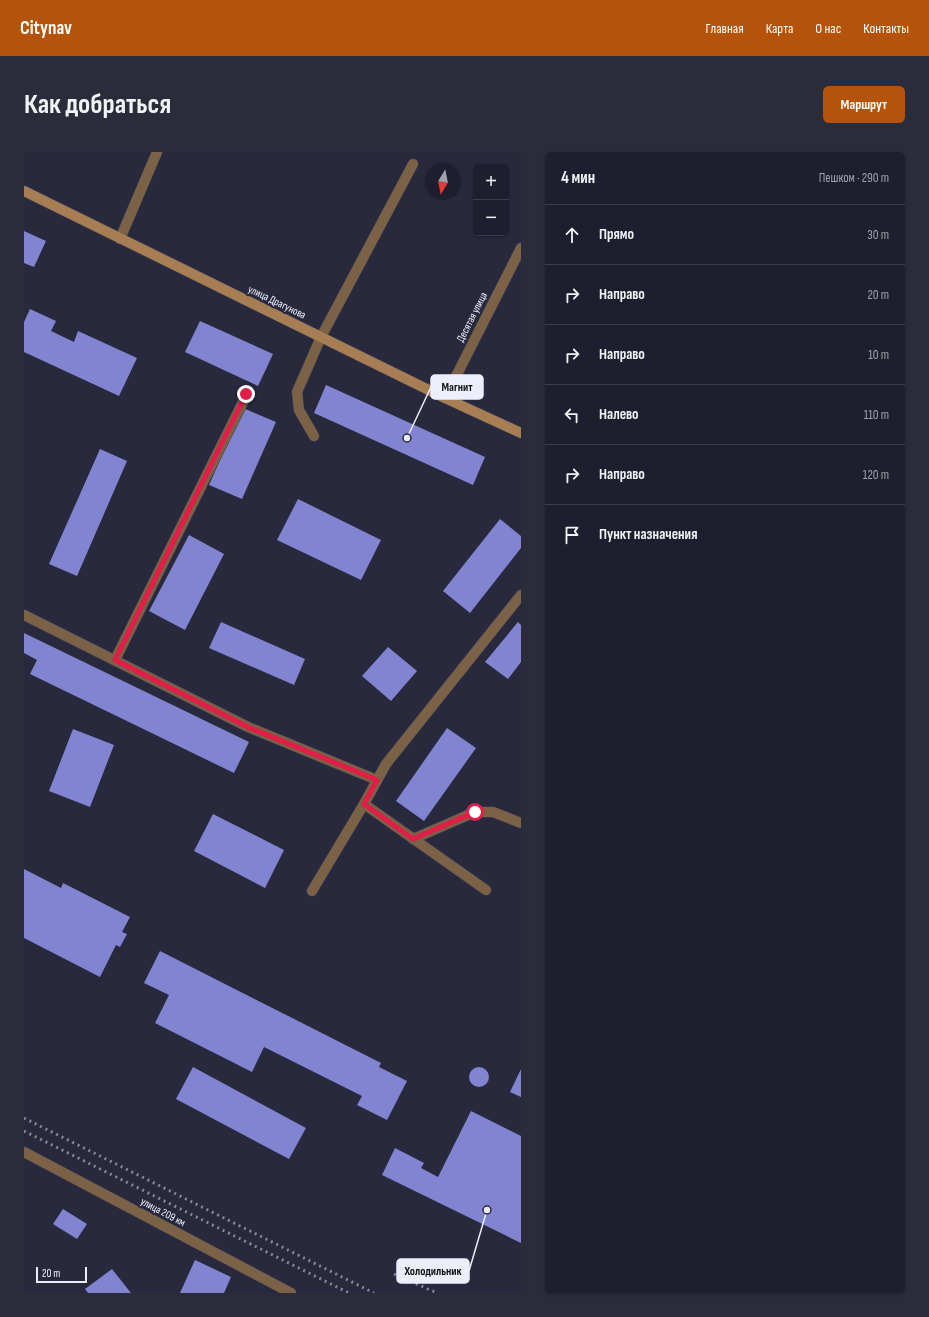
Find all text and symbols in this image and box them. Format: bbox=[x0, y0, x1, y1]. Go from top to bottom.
text: Citynav bbox=[20, 17, 72, 40]
text: Главная bbox=[706, 20, 744, 37]
text: Карта bbox=[766, 20, 793, 37]
text: О нас bbox=[815, 20, 841, 37]
text: Контакты bbox=[863, 20, 909, 37]
button: Маршрут bbox=[823, 86, 905, 123]
text: Как добраться bbox=[24, 88, 171, 121]
north arrow bbox=[425, 164, 461, 200]
map controls bbox=[473, 164, 509, 236]
button: + bbox=[473, 164, 509, 200]
text: 4 мин bbox=[561, 168, 595, 188]
text: Пешком · 290 m bbox=[819, 170, 889, 186]
button: − bbox=[473, 200, 509, 236]
icon: ahead bbox=[561, 224, 583, 246]
text: Прямо bbox=[599, 225, 634, 244]
text: 30 m bbox=[867, 227, 889, 243]
street label: улица Драгунова bbox=[246, 282, 308, 322]
icon: right bbox=[561, 284, 583, 306]
text: Направо bbox=[599, 285, 645, 304]
text: 20 m bbox=[867, 287, 889, 303]
street label: Десятая улица bbox=[454, 290, 490, 344]
icon: right bbox=[561, 344, 583, 366]
text: Направо bbox=[599, 345, 645, 364]
text: 10 m bbox=[868, 347, 889, 363]
callout: Магнит bbox=[431, 375, 483, 399]
text: Магнит bbox=[441, 380, 473, 395]
route end bbox=[237, 385, 255, 403]
icon: left bbox=[561, 404, 583, 426]
text: Налево bbox=[599, 405, 639, 424]
text: 110 m bbox=[864, 407, 889, 423]
icon: right bbox=[561, 464, 583, 486]
text: Направо bbox=[599, 465, 645, 484]
text: 120 m bbox=[863, 467, 889, 483]
icon: arrive bbox=[561, 524, 583, 546]
text: Пункт назначения bbox=[599, 525, 697, 544]
route start bbox=[466, 803, 484, 821]
street label: улица 209 км bbox=[138, 1195, 188, 1229]
callout: Холодильник bbox=[397, 1259, 469, 1283]
text: Холодильник bbox=[403, 1264, 463, 1279]
scale bar bbox=[36, 1265, 87, 1284]
text: 20 m bbox=[42, 1267, 60, 1280]

